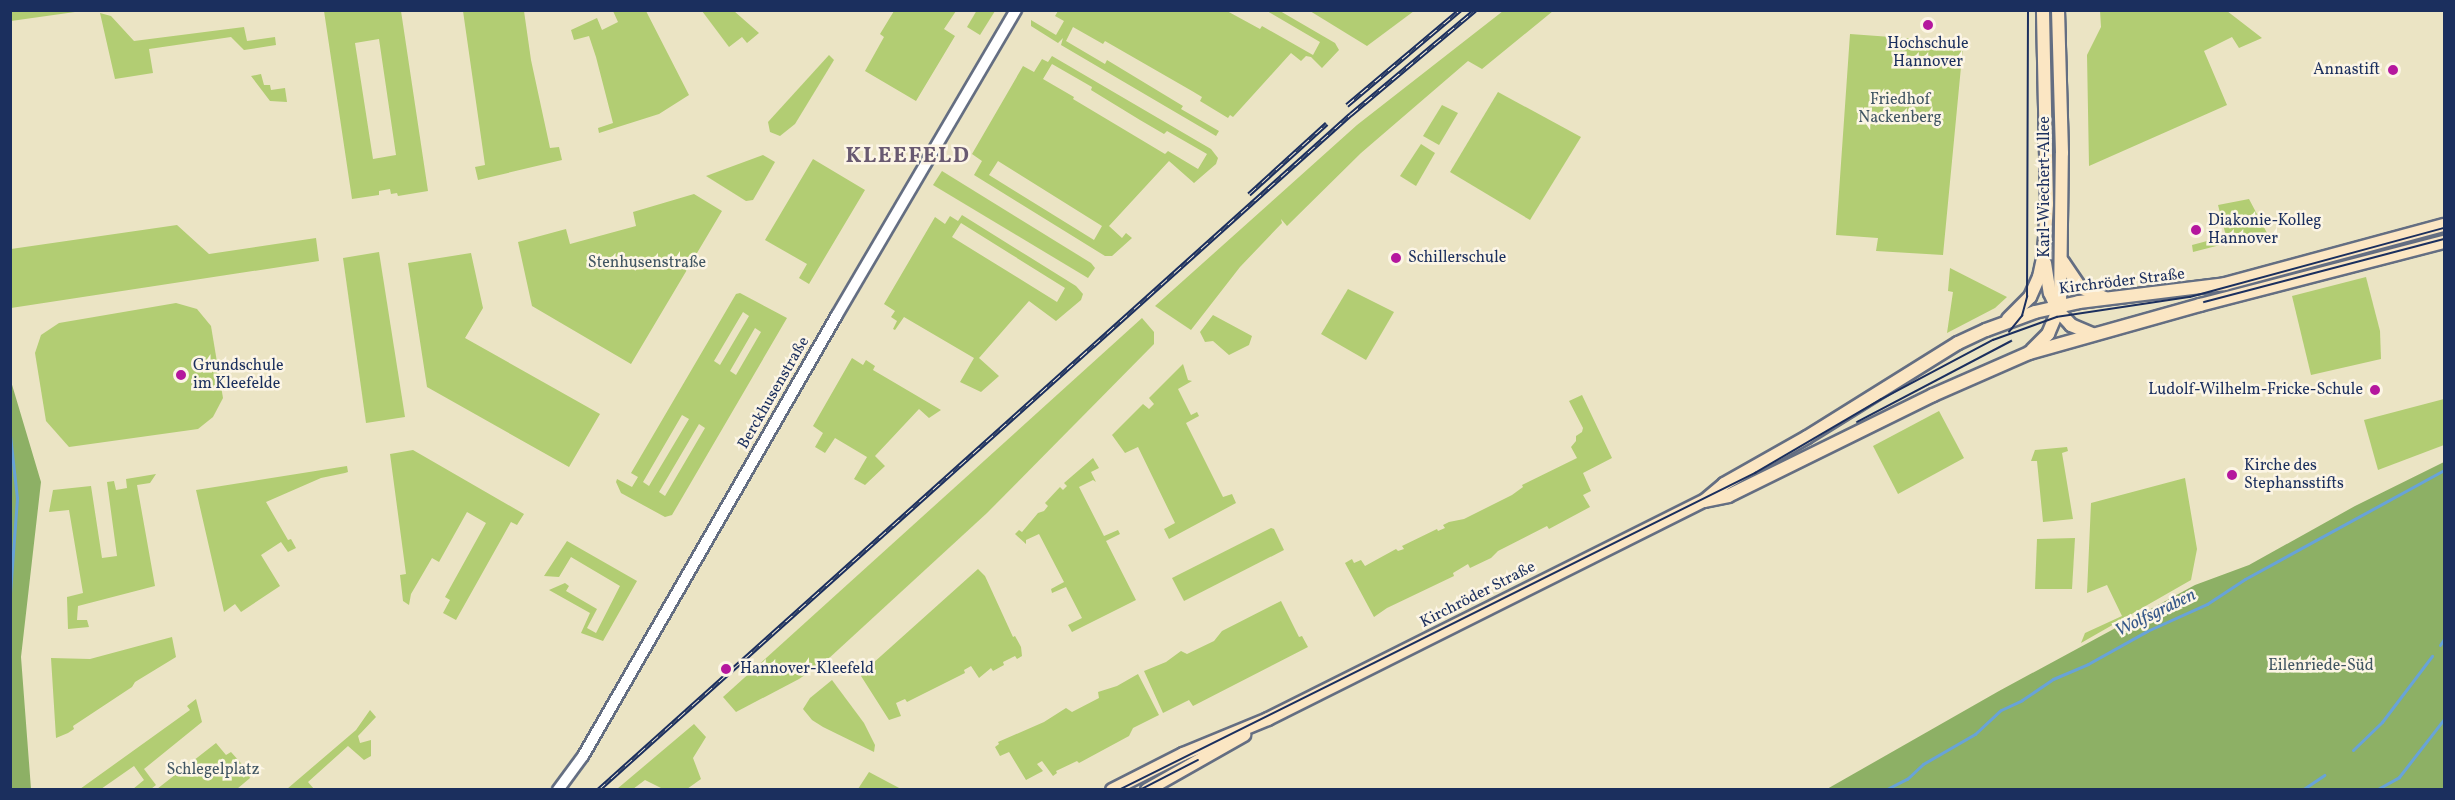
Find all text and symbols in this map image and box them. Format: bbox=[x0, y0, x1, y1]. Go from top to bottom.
marker: Hochschule Hannover bbox=[1921, 18, 1935, 32]
place label: Hochschule Hannover bbox=[1887, 34, 1969, 72]
place label: Annastift bbox=[2313, 60, 2380, 80]
marker: Annastift bbox=[2384, 61, 2402, 79]
park label: Friedhof Nackenberg bbox=[1858, 90, 1942, 128]
street label: Karl-Wiechert-Allee bbox=[2035, 116, 2055, 258]
district label: KLEEFELD bbox=[846, 144, 970, 170]
place label: Diakonie-Kolleg Hannover bbox=[2208, 211, 2322, 249]
marker: Diakonie-Kolleg Hannover bbox=[2189, 223, 2203, 237]
place label: Schillerschule bbox=[1408, 248, 1506, 268]
marker: Schillerschule bbox=[1389, 251, 1403, 265]
park label: Stenhusenstraße bbox=[588, 253, 706, 273]
street label: Kirchröder Straße bbox=[2058, 265, 2186, 299]
street label: Berckhusenstraße bbox=[734, 333, 814, 453]
place label: Grundschule im Kleefelde bbox=[193, 356, 284, 394]
marker: Grundschule im Kleefelde bbox=[174, 368, 188, 382]
place label: Ludolf-Wilhelm-Fricke-Schule bbox=[2148, 380, 2363, 400]
marker: Ludolf-Wilhelm-Fricke-Schule bbox=[2368, 383, 2382, 397]
place label: Kirche des Stephansstifts bbox=[2244, 456, 2344, 494]
marker: Kirche des Stephansstifts bbox=[2225, 468, 2239, 482]
street label: Kirchröder Straße bbox=[1417, 558, 1539, 632]
water label: Wolfsgraben bbox=[2112, 585, 2200, 643]
park label: Eilenriede-Süd bbox=[2268, 656, 2374, 676]
place label: Hannover-Kleefeld bbox=[740, 659, 874, 679]
marker: Hannover-Kleefeld bbox=[717, 660, 735, 678]
park label: Schlegelplatz bbox=[166, 760, 260, 780]

